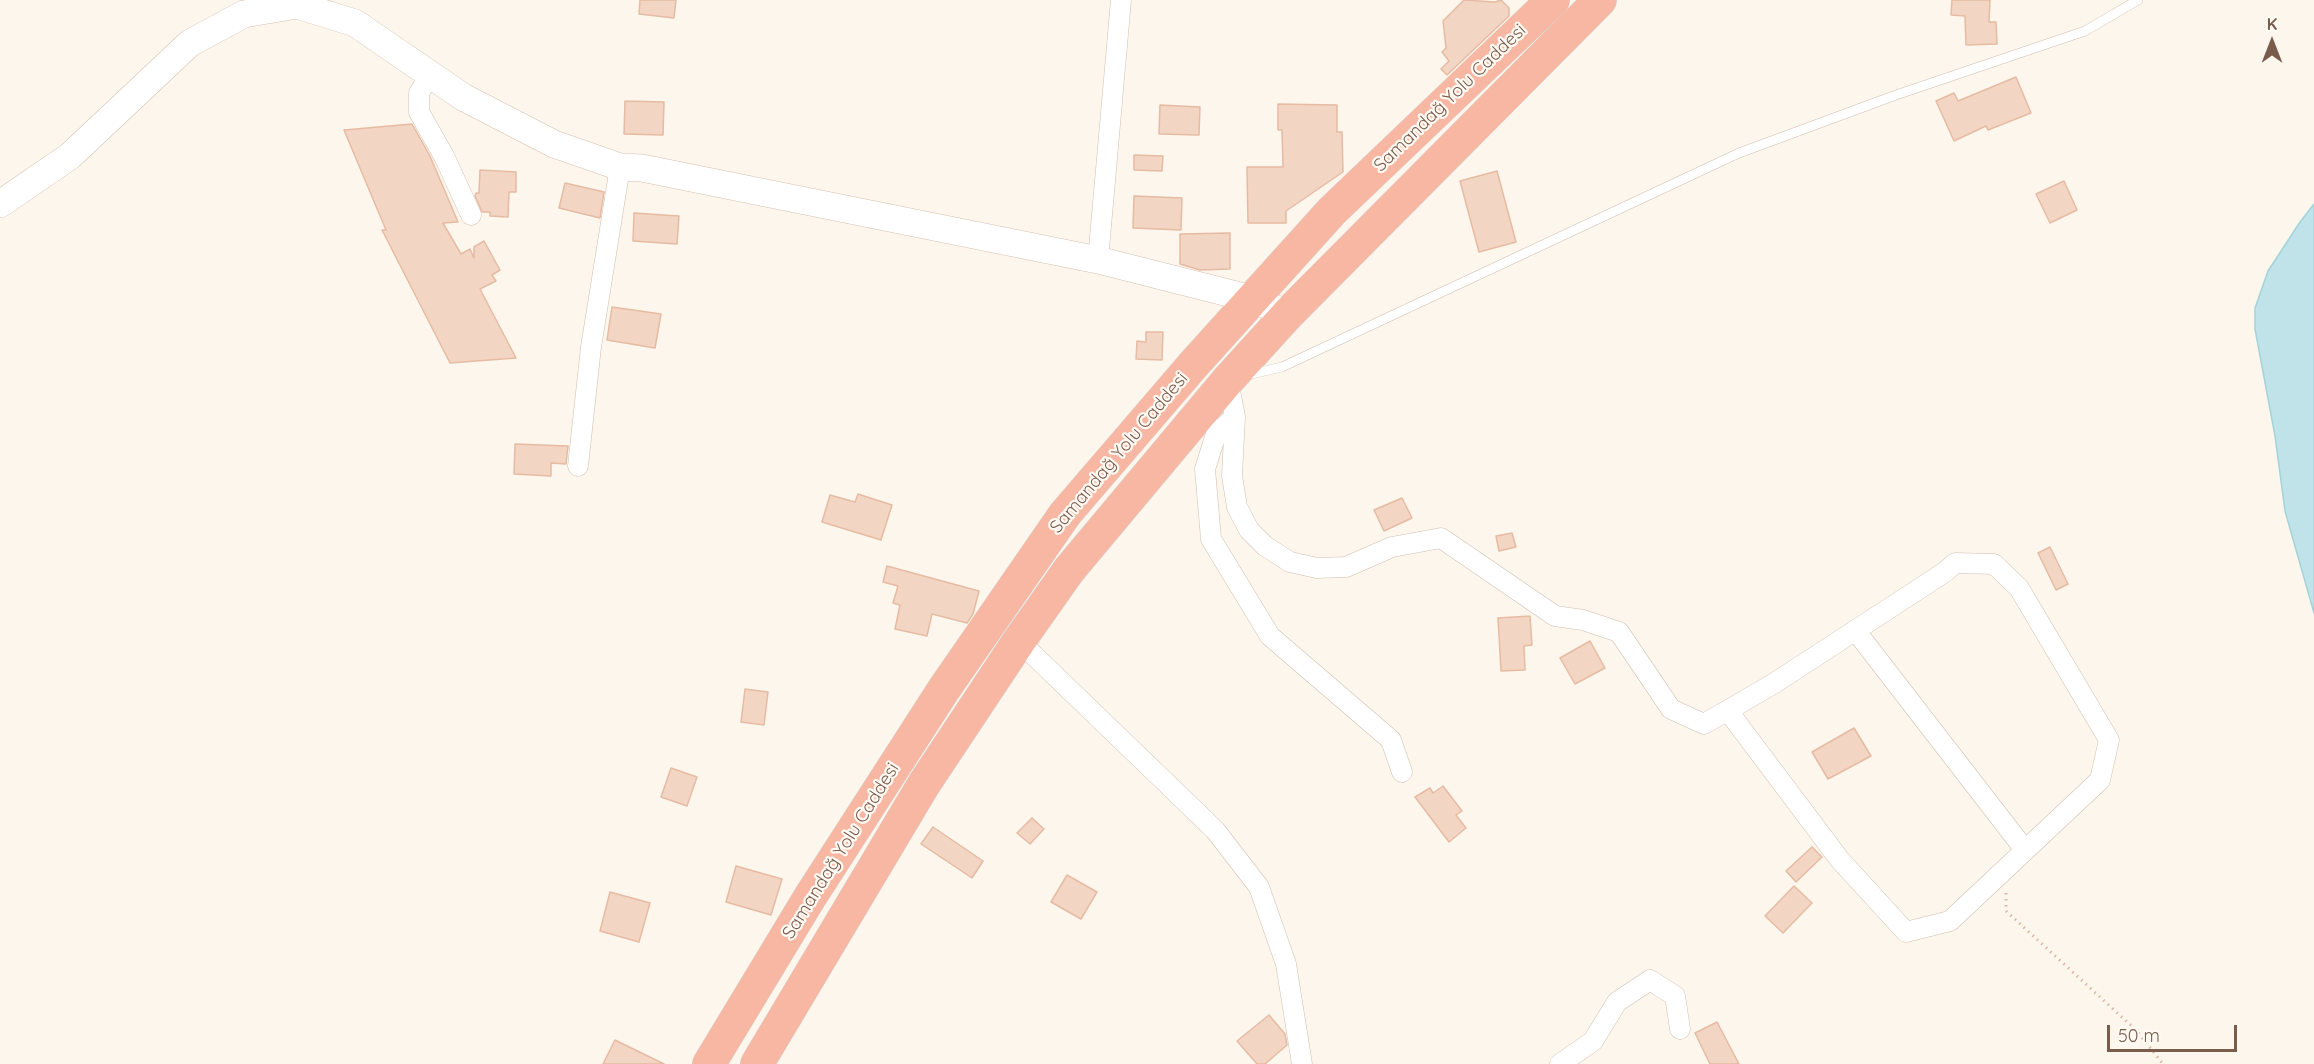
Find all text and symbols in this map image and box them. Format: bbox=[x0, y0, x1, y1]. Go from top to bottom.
north arrow bbox=[2242, 12, 2302, 72]
text: K bbox=[2267, 14, 2277, 34]
street label: Samandağ Yolu Caddesi bbox=[1369, 20, 1531, 176]
street label: Samandağ Yolu Caddesi bbox=[1045, 368, 1193, 538]
street label: Samandağ Yolu Caddesi bbox=[778, 759, 904, 943]
scale bar bbox=[2110, 1013, 2240, 1051]
text: 50 m bbox=[2118, 1024, 2160, 1047]

